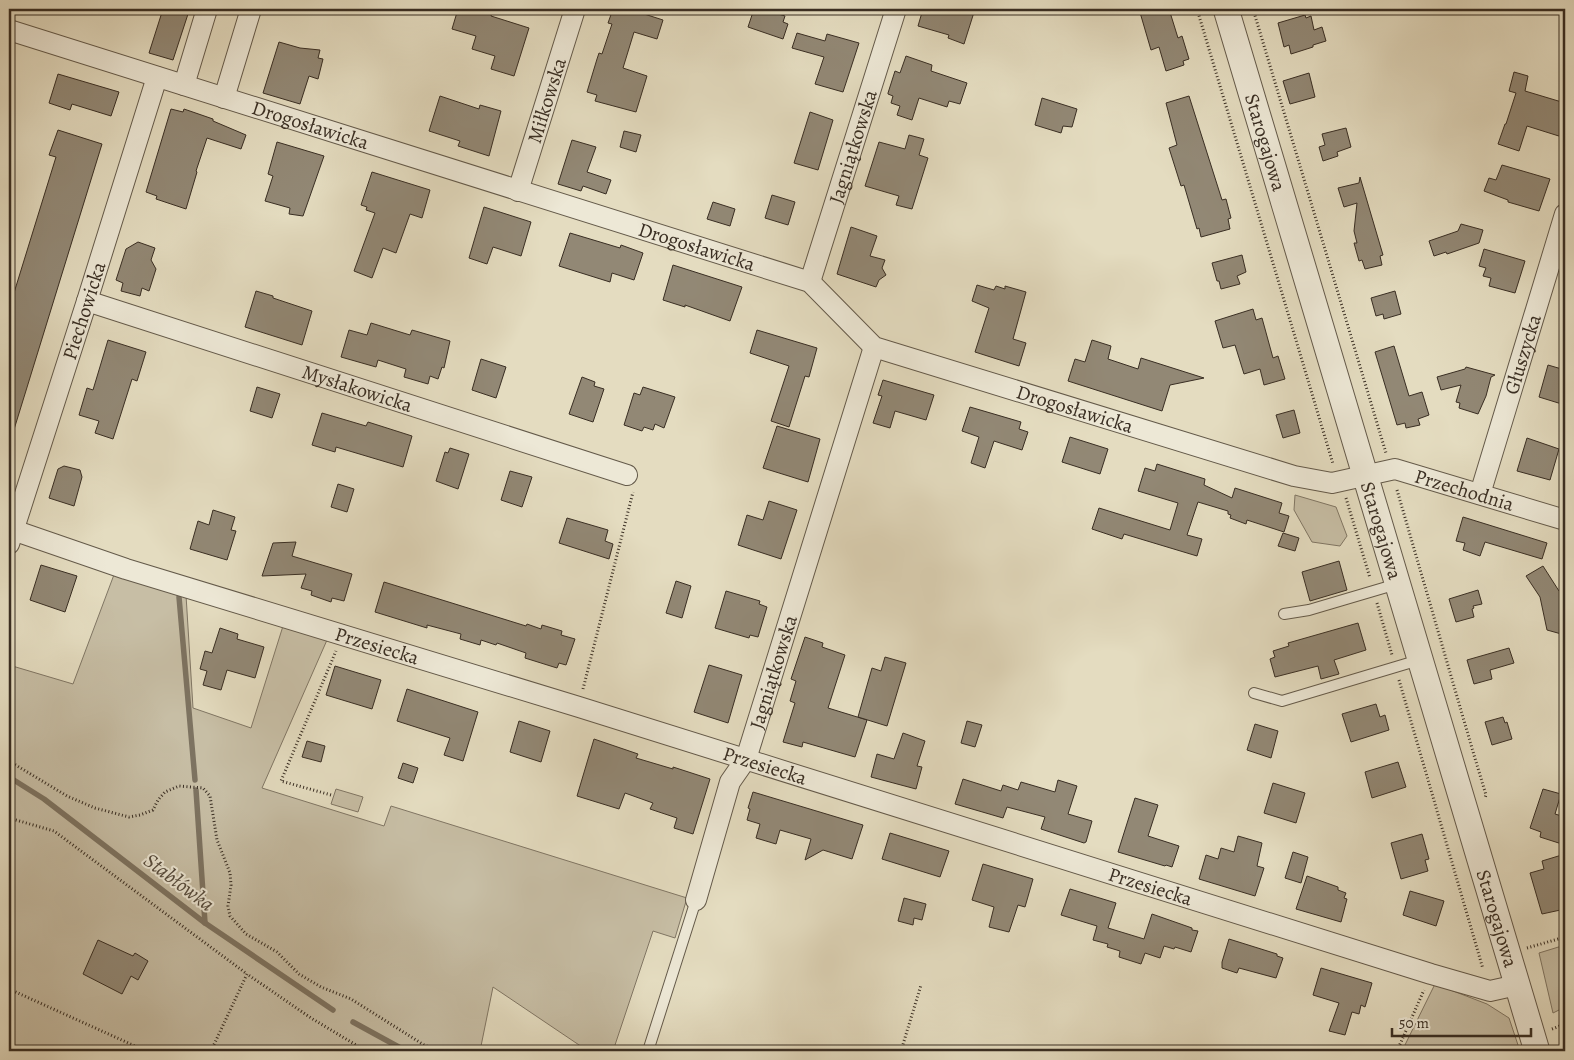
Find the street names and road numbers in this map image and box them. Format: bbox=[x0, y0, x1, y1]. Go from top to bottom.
street label: Miłkowska bbox=[521, 54, 573, 147]
street label: Jagniątkowska bbox=[823, 86, 884, 207]
street label: Starogajowa bbox=[1238, 90, 1293, 195]
street label: Drogosławicka bbox=[249, 94, 373, 157]
street label: Drogosławicka bbox=[635, 216, 759, 278]
street label: Piechowicka bbox=[56, 258, 113, 363]
street label: Głuszycka bbox=[1498, 310, 1548, 398]
street label: Mysłakowicka bbox=[299, 358, 416, 419]
street label: Drogosławicka bbox=[1013, 378, 1137, 440]
street label: Przechodnia bbox=[1411, 463, 1518, 518]
street label: Starogajowa bbox=[1354, 478, 1409, 583]
street label: Jagniątkowska bbox=[743, 611, 804, 732]
street label: Przesiecka bbox=[332, 620, 423, 672]
street label: Przesiecka bbox=[719, 740, 811, 792]
street label: Przesiecka bbox=[1105, 861, 1196, 913]
street label: Starogajowa bbox=[1470, 866, 1524, 971]

